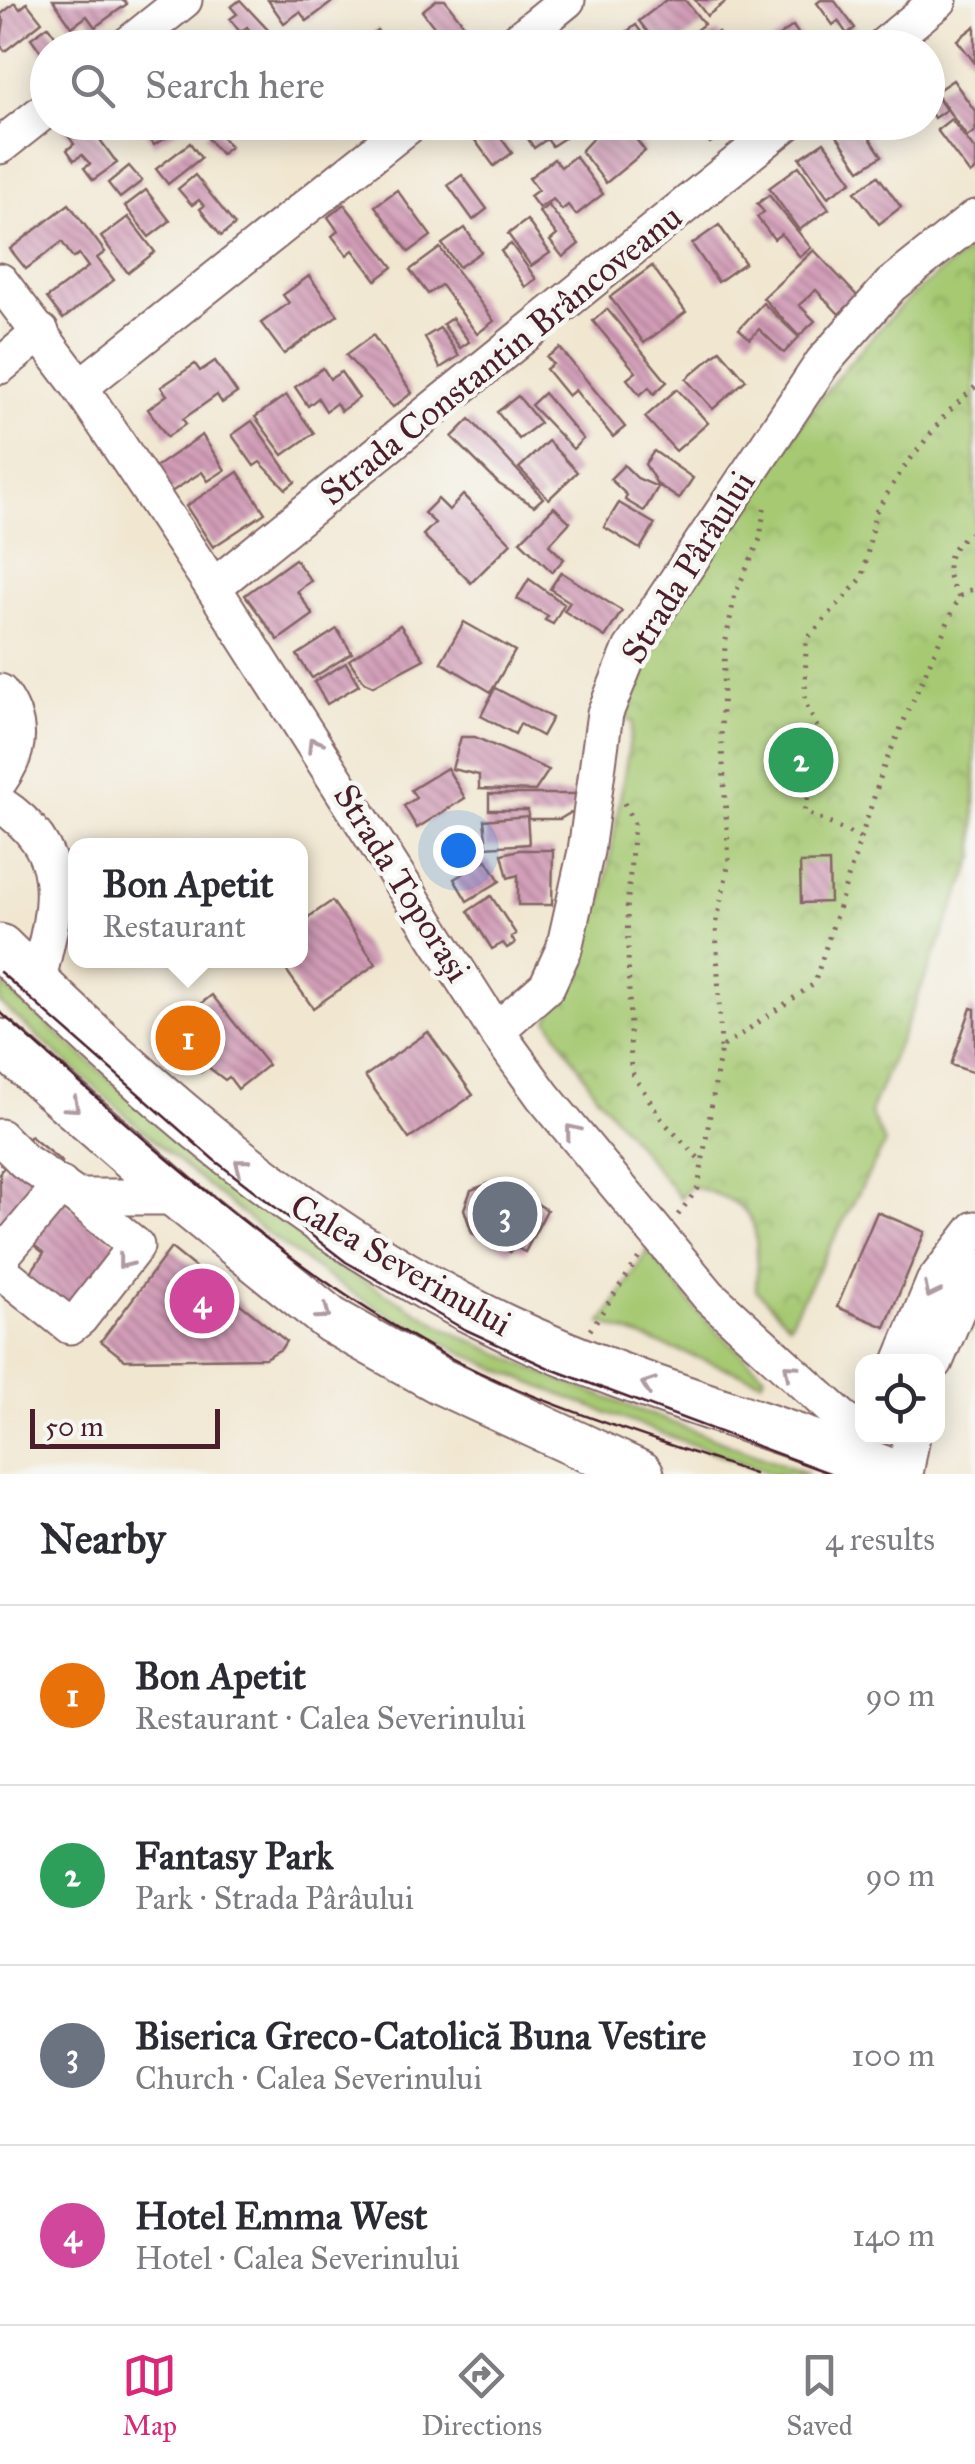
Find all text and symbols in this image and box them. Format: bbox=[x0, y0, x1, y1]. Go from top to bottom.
search box bbox=[30, 30, 945, 140]
icon: search bbox=[65, 58, 120, 113]
text: Search here bbox=[145, 62, 325, 108]
street label: Strada Constantin Brâncoveanu bbox=[311, 196, 691, 514]
street label: Strada Pârâului bbox=[612, 462, 764, 671]
pin: 2 bbox=[768, 722, 834, 798]
one-way arrow bbox=[307, 737, 326, 755]
street label: Strada Toporași bbox=[324, 776, 480, 990]
your location bbox=[433, 825, 484, 876]
popup bbox=[68, 838, 308, 968]
text: Bon Apetit bbox=[103, 861, 273, 907]
text: Restaurant bbox=[103, 907, 246, 946]
pin: 1 bbox=[156, 1000, 220, 1076]
one-way arrow bbox=[62, 1095, 80, 1113]
one-way arrow bbox=[566, 1124, 584, 1142]
one-way arrow bbox=[234, 1159, 252, 1177]
pin: 3 bbox=[472, 1176, 538, 1252]
street label: Calea Severinului bbox=[283, 1184, 519, 1346]
one-way arrow bbox=[118, 1251, 136, 1269]
pin: 4 bbox=[170, 1264, 234, 1338]
one-way arrow bbox=[923, 1281, 943, 1299]
one-way arrow bbox=[312, 1301, 331, 1320]
map controls bbox=[855, 1354, 945, 1444]
button: locate bbox=[855, 1354, 945, 1444]
one-way arrow bbox=[784, 1364, 802, 1382]
one-way arrow bbox=[641, 1377, 658, 1397]
scale bar bbox=[30, 1404, 220, 1448]
text: 50 m bbox=[45, 1409, 104, 1444]
text: Nearby bbox=[40, 1513, 165, 1565]
text: 4 results bbox=[825, 1520, 935, 1559]
text: Bon Apetit bbox=[135, 1653, 306, 1699]
text: 1 bbox=[66, 1676, 79, 1715]
text: 90 m bbox=[865, 1676, 935, 1715]
text: Restaurant · Calea Severinului bbox=[135, 1699, 526, 1738]
text: Fantasy Park bbox=[135, 1833, 333, 1879]
text: 2 bbox=[65, 1856, 80, 1895]
text: 90 m bbox=[865, 1856, 935, 1895]
text: Park · Strada Pârâului bbox=[135, 1879, 414, 1918]
text: Biserica Greco-Catolică Buna Vestire bbox=[135, 2013, 706, 2059]
text: 3 bbox=[66, 2036, 79, 2075]
text: 100 m bbox=[851, 2036, 935, 2075]
text: Church · Calea Severinului bbox=[135, 2059, 482, 2098]
text: Hotel Emma West bbox=[135, 2193, 428, 2239]
text: 4 bbox=[64, 2216, 81, 2255]
text: 140 m bbox=[852, 2216, 935, 2255]
text: Hotel · Calea Severinului bbox=[135, 2239, 460, 2278]
tab: Map bbox=[122, 2348, 177, 2443]
tab: Directions bbox=[421, 2348, 542, 2443]
tab: Saved bbox=[786, 2348, 853, 2443]

